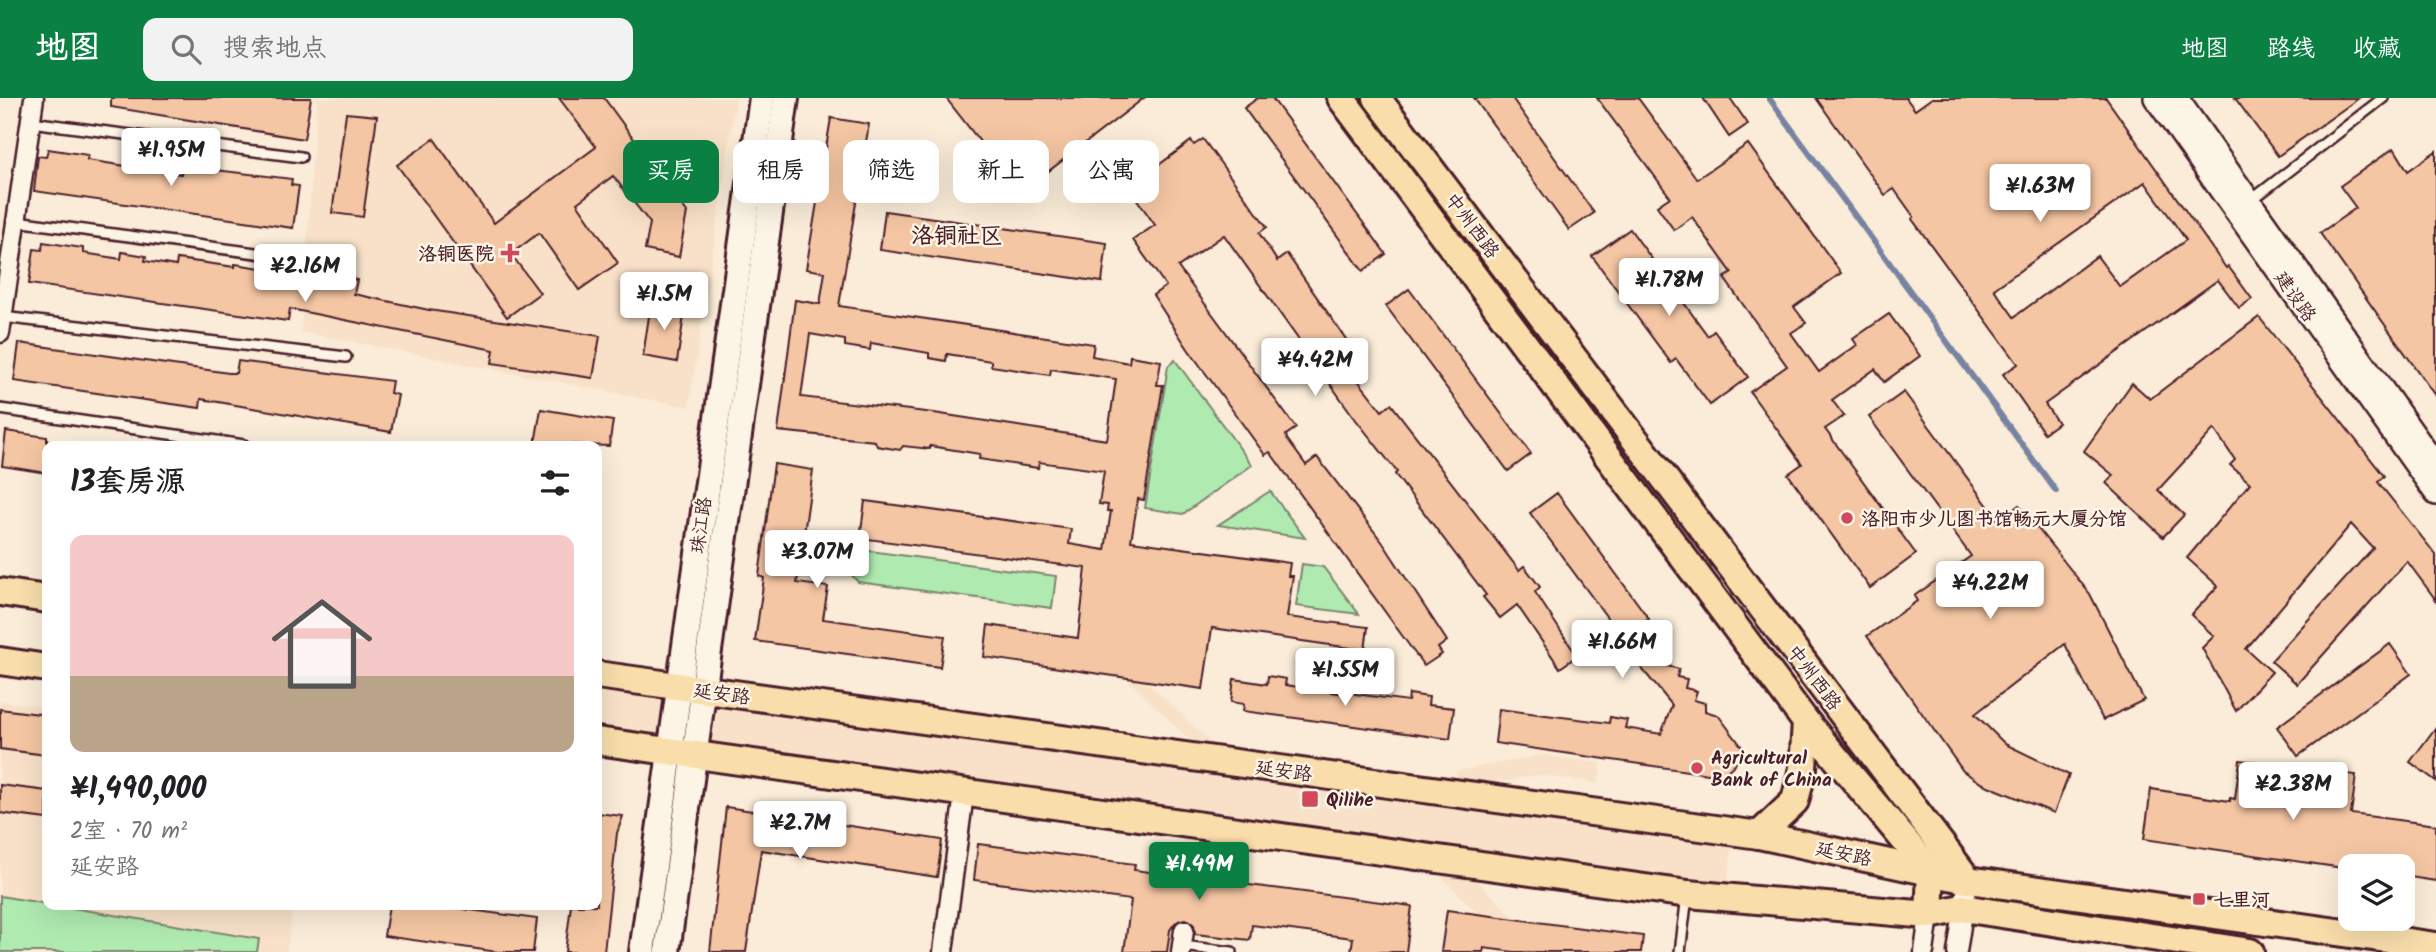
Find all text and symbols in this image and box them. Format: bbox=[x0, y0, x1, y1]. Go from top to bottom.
search box bbox=[143, 18, 633, 81]
text: 地图 bbox=[35, 23, 101, 76]
text: 搜索地点 bbox=[223, 28, 327, 70]
icon: search bbox=[167, 30, 205, 68]
text: 地图 bbox=[2181, 30, 2229, 69]
text: 路线 bbox=[2267, 30, 2315, 69]
text: 收藏 bbox=[2353, 30, 2401, 69]
pin: ¥1.95M bbox=[114, 129, 228, 188]
text: ¥1.95M bbox=[137, 133, 205, 169]
chip: 买房 bbox=[623, 140, 719, 203]
chip: 租房 bbox=[733, 140, 829, 203]
chip: 筛选 bbox=[843, 140, 939, 203]
chip: 新上 bbox=[953, 140, 1049, 203]
chip: 公寓 bbox=[1063, 140, 1159, 203]
pin: ¥1.63M bbox=[1983, 164, 2097, 224]
text: ¥1.63M bbox=[2006, 169, 2074, 205]
street label: 中州西路 bbox=[1437, 187, 1506, 266]
district label: 洛铜社区 bbox=[911, 219, 1003, 255]
place label: 洛铜医院 bbox=[418, 240, 494, 270]
marker: 洛铜医院 bbox=[500, 243, 520, 263]
pin: ¥2.16M bbox=[248, 244, 362, 304]
text: ¥2.16M bbox=[270, 249, 340, 285]
pin: ¥1.78M bbox=[1612, 258, 1726, 318]
text: ¥1.78M bbox=[1635, 263, 1703, 299]
street label: 建设路 bbox=[2266, 265, 2323, 329]
pin: ¥1.5M bbox=[615, 272, 713, 332]
text: ¥1.5M bbox=[636, 277, 692, 313]
pin: ¥4.42M bbox=[1258, 338, 1372, 398]
text: ¥4.42M bbox=[1277, 343, 1353, 379]
text: 13套房源 bbox=[70, 459, 185, 507]
icon: filters bbox=[536, 464, 574, 502]
street label: 珠江路 bbox=[683, 495, 721, 556]
place label: 洛阳市少儿图书馆畅元大厦分馆 bbox=[1861, 505, 2127, 535]
marker: 洛阳市少儿图书馆畅元大厦分馆 bbox=[1839, 510, 1855, 526]
pin: ¥3.07M bbox=[760, 531, 874, 590]
text: ¥3.07M bbox=[781, 535, 853, 571]
pin: ¥4.22M bbox=[1933, 561, 2047, 621]
text: ¥4.22M bbox=[1952, 566, 2028, 602]
icon: home bbox=[259, 581, 385, 707]
pin: ¥1.66M bbox=[1565, 620, 1679, 680]
text: ¥1.66M bbox=[1588, 625, 1656, 661]
street label: 中州西路 bbox=[1779, 639, 1848, 718]
pin: ¥1.55M bbox=[1288, 648, 1402, 708]
text: ¥1.55M bbox=[1311, 653, 1379, 689]
street label: 延安路 bbox=[691, 676, 752, 714]
place label: Agricultural Bank of China bbox=[1711, 744, 1832, 796]
street label: 延安路 bbox=[1253, 753, 1314, 791]
marker: Agricultural Bank of China bbox=[1689, 760, 1705, 776]
pin: ¥2.38M bbox=[2236, 762, 2350, 822]
text: ¥1,490,000 bbox=[70, 766, 206, 814]
text: ¥2.38M bbox=[2255, 767, 2331, 803]
place label: Qilihe bbox=[1326, 786, 1373, 816]
marker: Qilihe bbox=[1300, 789, 1320, 809]
pin: ¥2.7M bbox=[751, 802, 849, 861]
text: ¥2.7M bbox=[769, 806, 831, 842]
text: 2室 · 70 m² bbox=[70, 814, 187, 850]
street label: 延安路 bbox=[1813, 834, 1875, 876]
pin: ¥1.49M bbox=[1142, 842, 1256, 902]
text: ¥1.49M bbox=[1165, 847, 1233, 883]
text: 延安路 bbox=[70, 850, 139, 886]
map controls bbox=[2338, 854, 2415, 931]
button: layers bbox=[2338, 854, 2415, 931]
place label: 七里河 bbox=[2213, 886, 2270, 916]
marker: 七里河 bbox=[2191, 891, 2207, 907]

